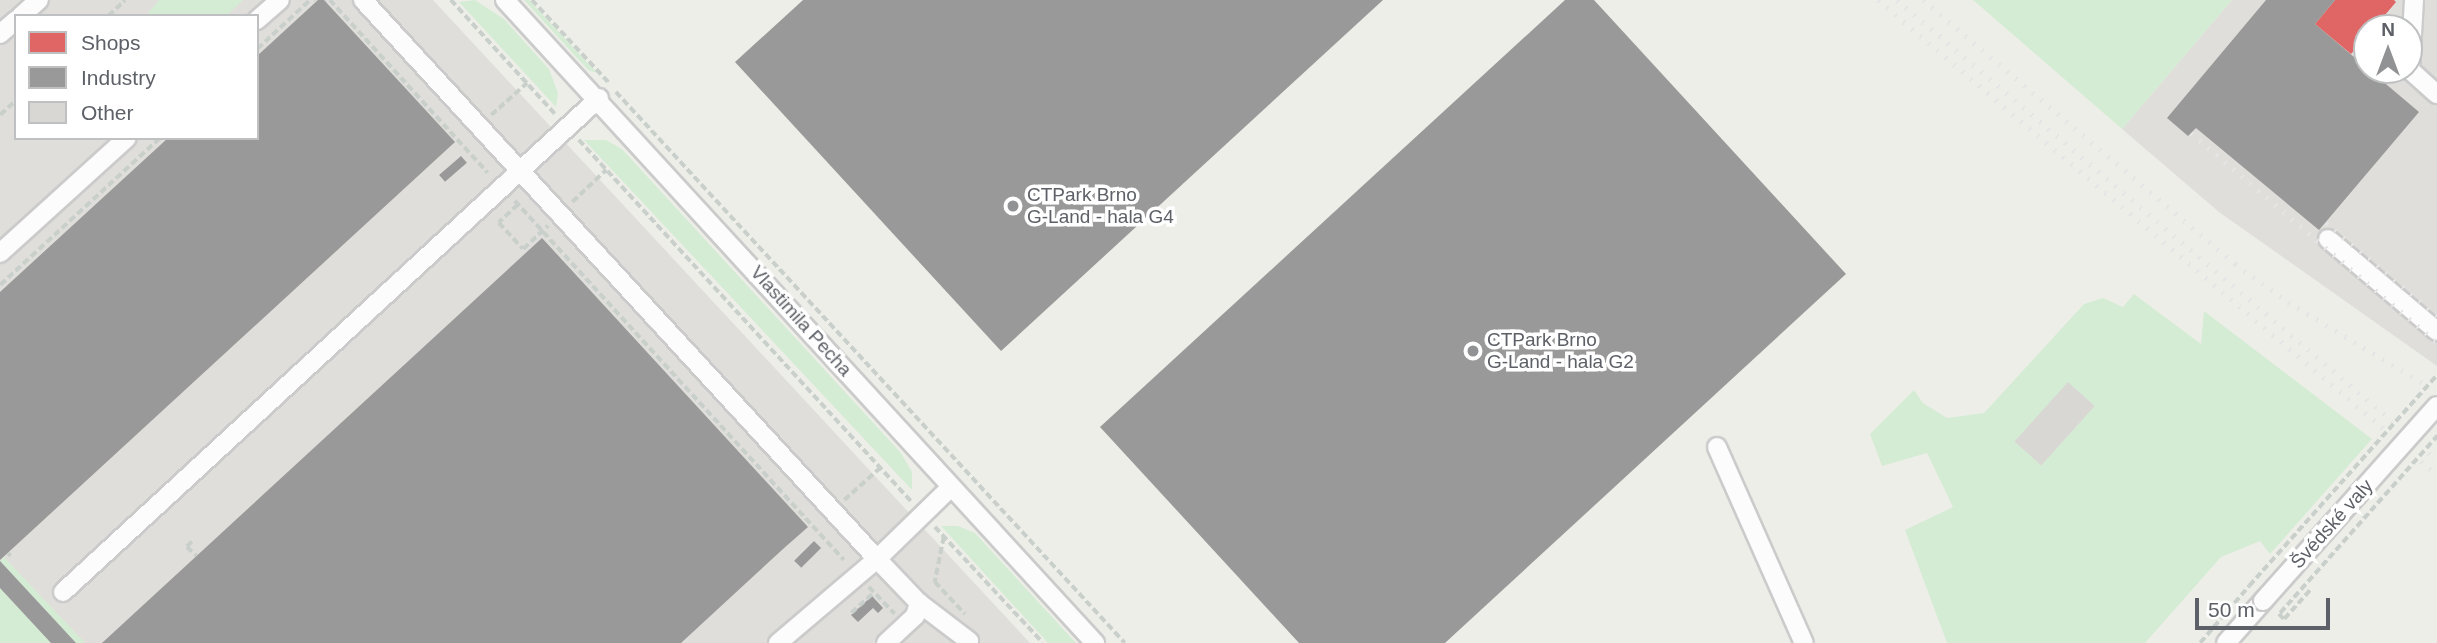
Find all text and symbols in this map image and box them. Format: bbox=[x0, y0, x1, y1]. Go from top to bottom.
legend bbox=[14, 14, 259, 140]
north arrow bbox=[2353, 14, 2423, 84]
text: N bbox=[2381, 19, 2395, 40]
text: Shops bbox=[81, 31, 141, 54]
text: Industry bbox=[81, 66, 156, 89]
text: Other bbox=[81, 101, 134, 124]
place label: CTPark Brno G-Land - hala G4 bbox=[1027, 184, 1174, 228]
marker: CTPark Brno G-Land - hala G4 bbox=[1005, 198, 1021, 214]
street label: Vlastimila Pecha bbox=[746, 261, 856, 381]
place label: CTPark Brno G-Land - hala G2 bbox=[1487, 329, 1634, 373]
marker: CTPark Brno G-Land - hala G2 bbox=[1465, 343, 1481, 359]
street label: Švédské valy bbox=[2286, 475, 2378, 573]
scale bar bbox=[2199, 584, 2334, 628]
text: 50 m bbox=[2208, 598, 2255, 621]

